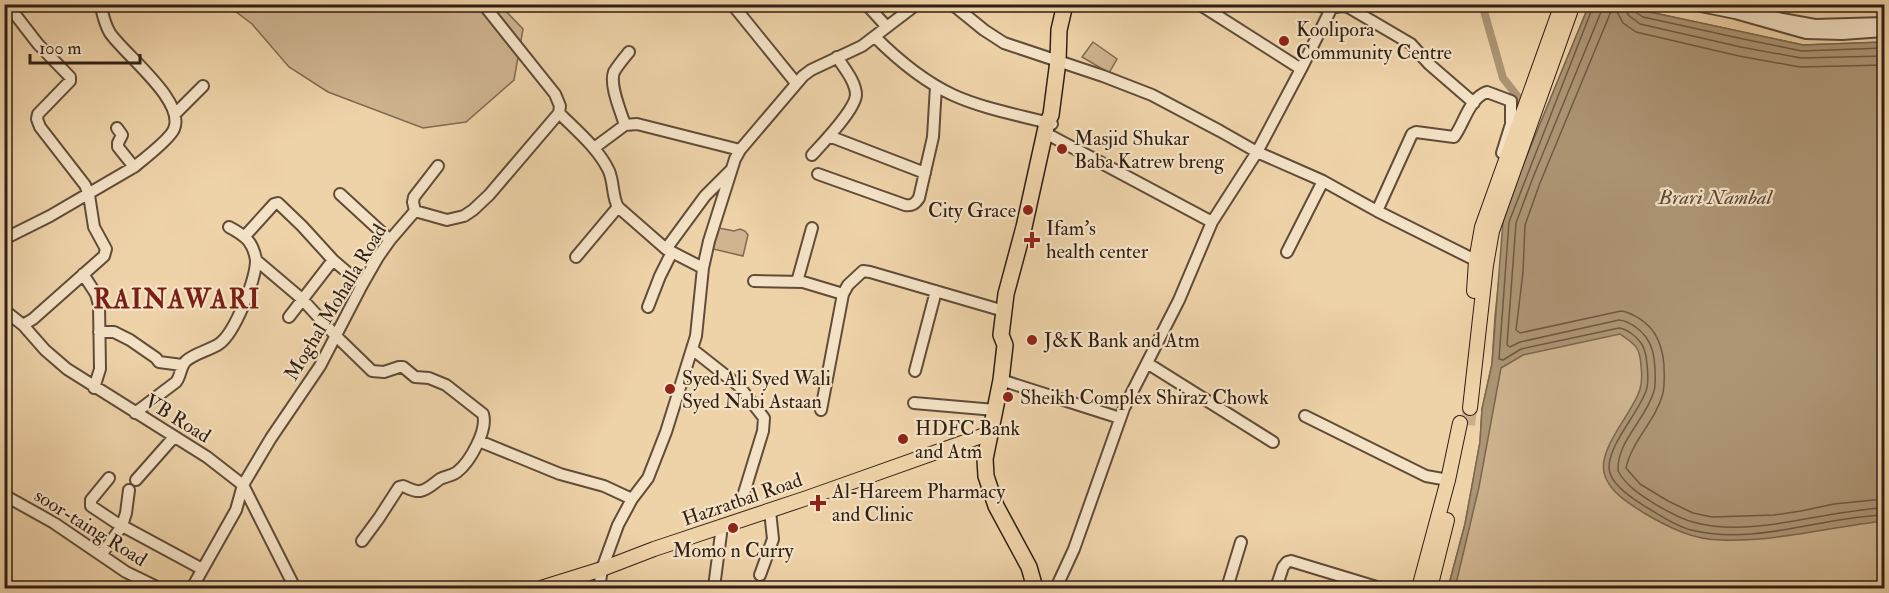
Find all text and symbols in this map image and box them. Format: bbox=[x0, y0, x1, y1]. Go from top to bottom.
place label: Koolipora Community Centre bbox=[1296, 17, 1452, 65]
scale bar bbox=[30, 27, 140, 65]
marker: Koolipora Community Centre bbox=[1277, 34, 1291, 48]
text: 100 m bbox=[39, 37, 82, 60]
place label: Masjid Shukar Baba Katrew breng bbox=[1074, 126, 1225, 174]
marker: Masjid Shukar Baba Katrew breng bbox=[1055, 142, 1069, 156]
water label: Brari Nambal bbox=[1657, 184, 1774, 211]
place label: City Grace bbox=[928, 198, 1016, 223]
marker: City Grace bbox=[1021, 203, 1035, 217]
place label: Ifam's health center bbox=[1046, 216, 1149, 264]
street label: Moghal Mohalla Road bbox=[279, 219, 392, 385]
marker: Ifam's health center bbox=[1023, 231, 1041, 249]
district label: RAINAWARI bbox=[93, 284, 261, 316]
place label: J&K Bank and Atm bbox=[1043, 328, 1200, 353]
marker: J&K Bank and Atm bbox=[1025, 333, 1039, 347]
place label: Syed Ali Syed Wali Syed Nabi Astaan bbox=[682, 366, 831, 414]
marker: Syed Ali Syed Wali Syed Nabi Astaan bbox=[663, 382, 677, 396]
place label: Sheikh Complex Shiraz Chowk bbox=[1020, 385, 1269, 411]
street label: VB Road bbox=[140, 388, 216, 448]
marker: Sheikh Complex Shiraz Chowk bbox=[1001, 390, 1015, 404]
place label: HDFC Bank and Atm bbox=[915, 416, 1021, 464]
marker: HDFC Bank and Atm bbox=[896, 432, 910, 446]
street label: Hazratbal Road bbox=[679, 467, 806, 532]
place label: Al-Hareem Pharmacy and Clinic bbox=[831, 479, 1006, 527]
street label: soor-taing Road bbox=[30, 483, 152, 572]
marker: Al-Hareem Pharmacy and Clinic bbox=[809, 494, 827, 512]
marker: Momo n Curry bbox=[726, 521, 740, 535]
place label: Momo n Curry bbox=[673, 538, 795, 563]

